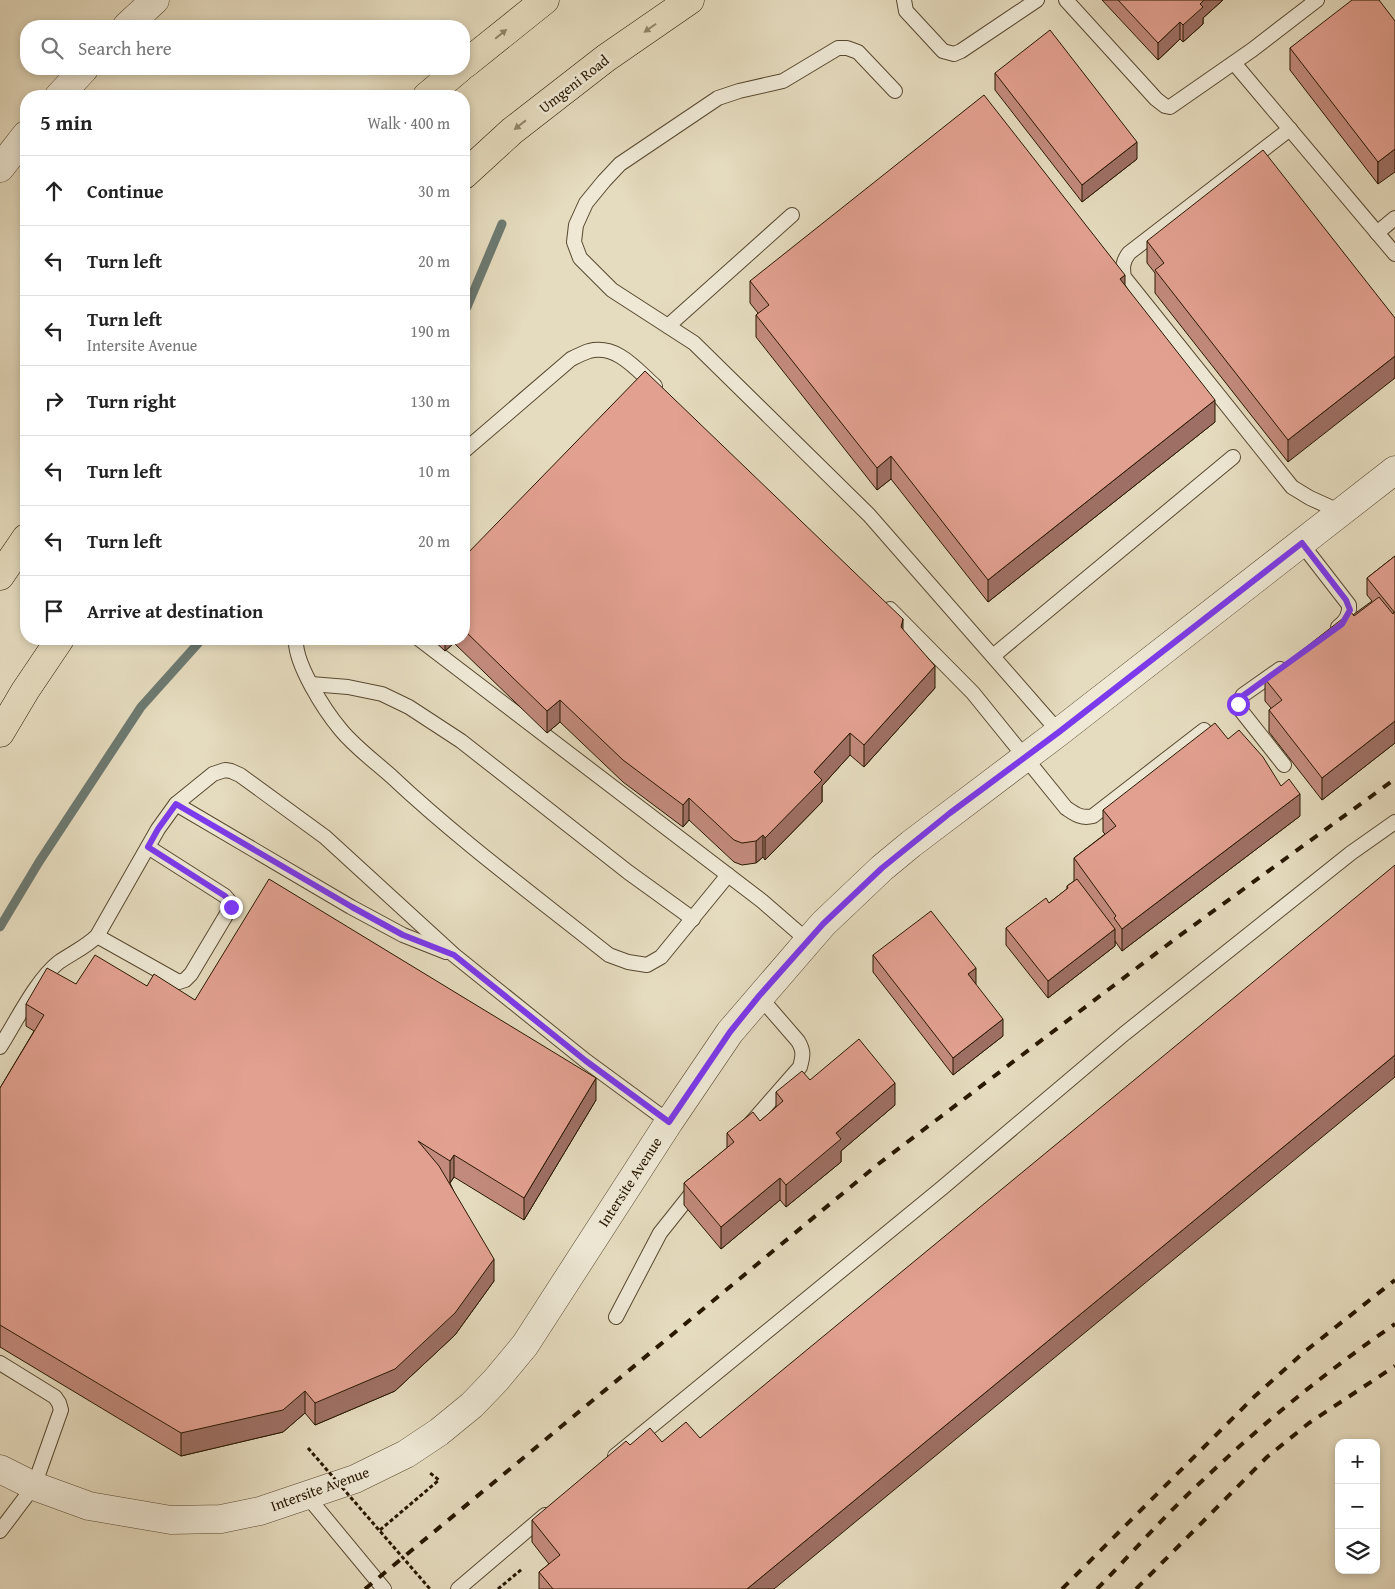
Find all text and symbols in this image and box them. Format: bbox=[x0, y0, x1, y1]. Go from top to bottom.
search box bbox=[20, 20, 470, 75]
one-way arrow bbox=[643, 23, 657, 33]
one-way arrow bbox=[494, 28, 507, 39]
icon: search bbox=[38, 34, 66, 62]
text: Search here bbox=[78, 34, 172, 62]
street label: Umgeni Road bbox=[534, 49, 613, 118]
text: 5 min bbox=[40, 107, 92, 138]
text: Walk · 400 m bbox=[367, 111, 450, 135]
one-way arrow bbox=[513, 120, 527, 130]
icon: ahead bbox=[40, 177, 68, 205]
text: Continue bbox=[87, 177, 164, 205]
text: 30 m bbox=[418, 179, 450, 203]
icon: left bbox=[40, 247, 68, 275]
text: Turn left bbox=[87, 247, 162, 275]
text: 20 m bbox=[418, 249, 450, 273]
text: Turn left bbox=[87, 305, 162, 333]
icon: left bbox=[40, 317, 68, 345]
text: 190 m bbox=[410, 319, 450, 343]
text: Intersite Avenue bbox=[87, 333, 197, 357]
icon: right bbox=[40, 387, 68, 415]
text: Turn right bbox=[87, 387, 176, 415]
text: 130 m bbox=[410, 389, 450, 413]
icon: left bbox=[40, 457, 68, 485]
text: Turn left bbox=[87, 457, 162, 485]
text: 10 m bbox=[418, 459, 450, 483]
icon: left bbox=[40, 527, 68, 555]
text: Turn left bbox=[87, 527, 162, 555]
text: 20 m bbox=[418, 529, 450, 553]
icon: arrive bbox=[40, 597, 68, 625]
text: Arrive at destination bbox=[87, 597, 263, 625]
route start bbox=[1227, 693, 1250, 716]
route end bbox=[220, 896, 243, 919]
street label: Intersite Avenue bbox=[593, 1133, 667, 1231]
map controls bbox=[1335, 1439, 1380, 1574]
button: + bbox=[1335, 1439, 1380, 1484]
street label: Intersite Avenue bbox=[268, 1461, 372, 1516]
button: − bbox=[1335, 1484, 1380, 1529]
button: layers bbox=[1335, 1529, 1380, 1574]

